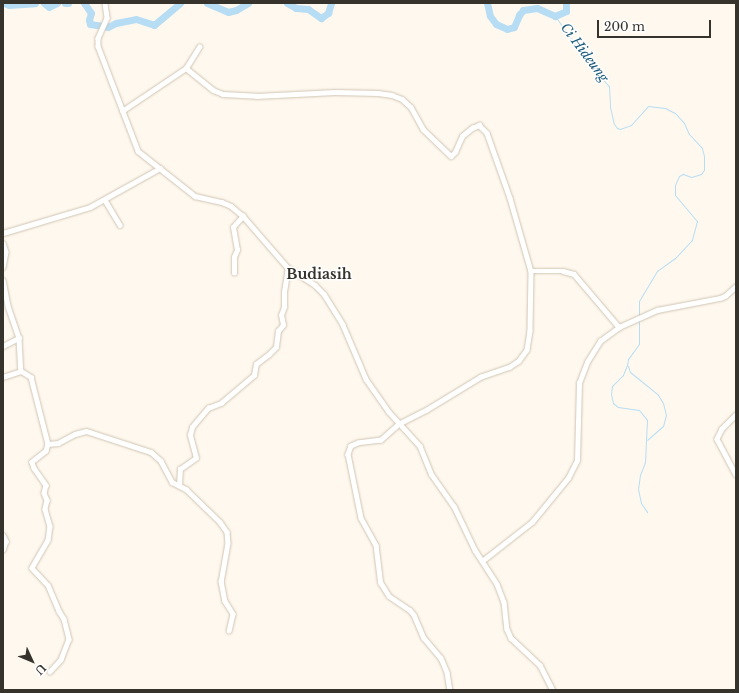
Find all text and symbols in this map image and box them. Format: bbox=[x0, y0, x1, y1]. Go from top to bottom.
scale bar bbox=[599, 12, 713, 38]
text: 200 m bbox=[604, 19, 645, 34]
water label: Ci Hideung bbox=[557, 20, 611, 86]
district label: Budiasih bbox=[286, 266, 352, 282]
north arrow bbox=[12, 641, 52, 681]
text: U bbox=[32, 661, 49, 678]

